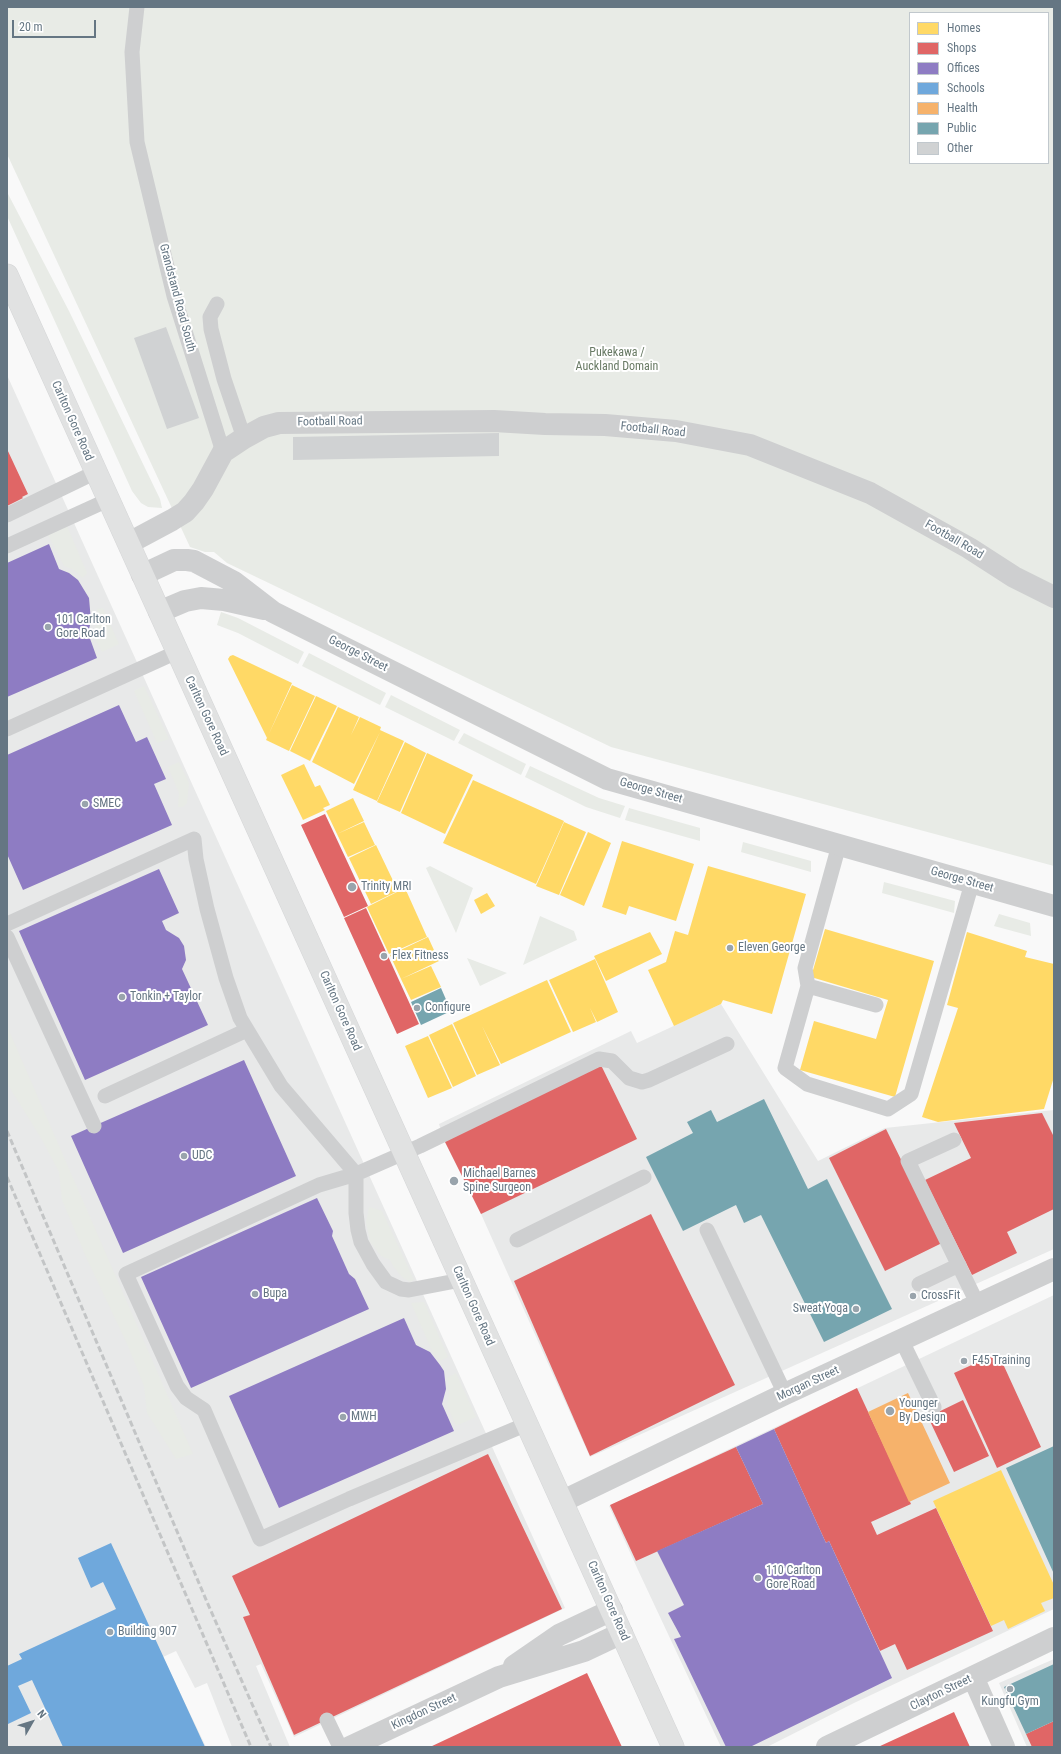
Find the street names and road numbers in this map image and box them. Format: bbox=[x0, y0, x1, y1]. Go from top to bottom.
street label: Grandstand Road South bbox=[156, 242, 198, 354]
street label: Carlton Gore Road bbox=[48, 379, 96, 463]
street label: Football Road bbox=[297, 414, 363, 430]
street label: Football Road bbox=[620, 419, 686, 441]
street label: Football Road bbox=[922, 517, 986, 563]
street label: George Street bbox=[326, 633, 390, 675]
street label: Carlton Gore Road bbox=[181, 674, 231, 758]
street label: George Street bbox=[618, 775, 684, 807]
street label: George Street bbox=[929, 864, 995, 896]
street label: Carlton Gore Road bbox=[316, 969, 364, 1053]
street label: Carlton Gore Road bbox=[449, 1264, 497, 1348]
street label: Morgan Street bbox=[775, 1363, 841, 1405]
street label: Carlton Gore Road bbox=[584, 1559, 632, 1643]
street label: Clayton Street bbox=[908, 1672, 974, 1714]
street label: Kingdon Street bbox=[389, 1691, 459, 1733]

